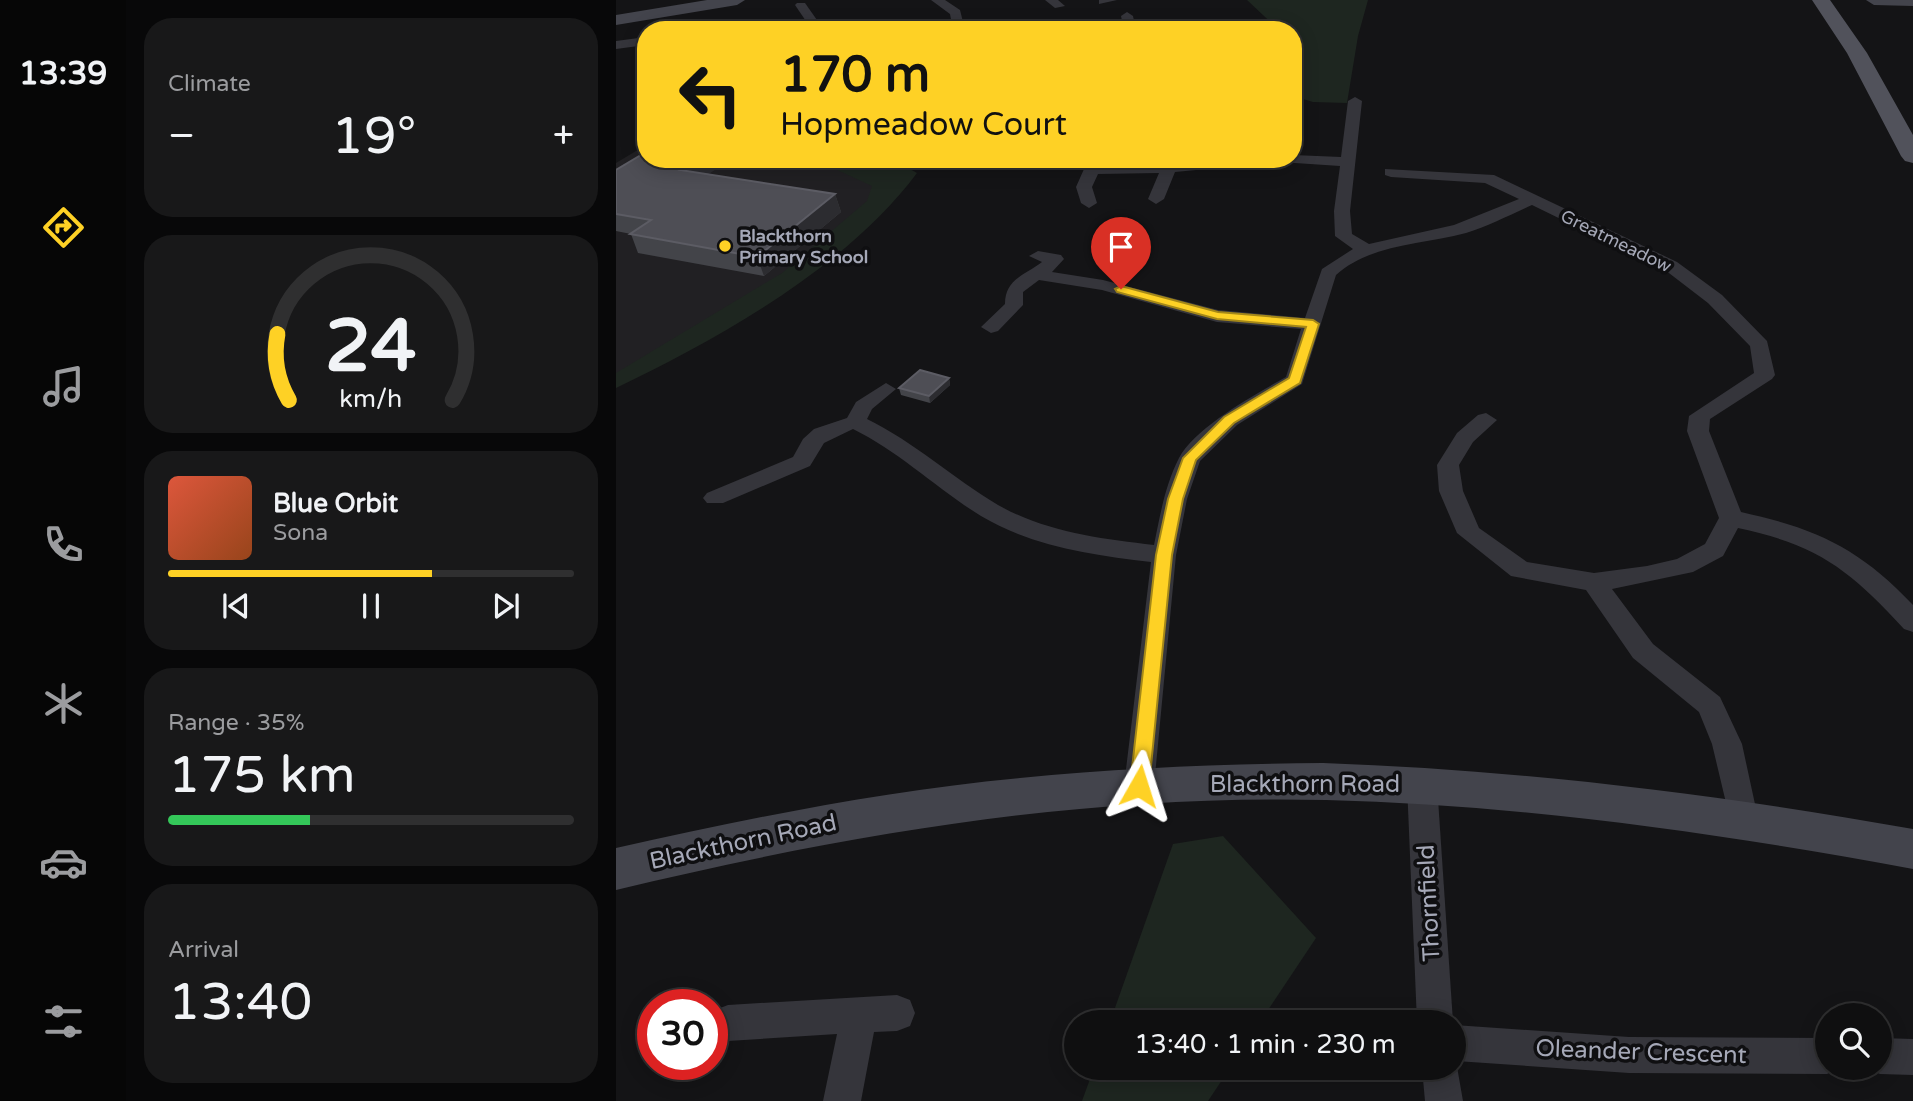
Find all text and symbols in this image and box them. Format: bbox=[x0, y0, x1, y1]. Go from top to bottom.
text: 170 m bbox=[780, 46, 930, 105]
icon: left bbox=[665, 49, 756, 140]
text: 13:39 bbox=[19, 55, 107, 93]
text: Climate bbox=[168, 70, 251, 98]
text: 19° bbox=[331, 105, 416, 168]
text: Hopmeadow Court bbox=[780, 106, 1067, 144]
text: − bbox=[168, 113, 195, 159]
text: + bbox=[553, 113, 574, 159]
icon: directions bbox=[39, 203, 88, 252]
street label: Greatmeadow bbox=[1557, 205, 1675, 277]
pin bbox=[1091, 217, 1151, 289]
place label: Blackthorn Primary School bbox=[739, 225, 868, 268]
icon: arrive bbox=[1102, 228, 1140, 266]
marker: Blackthorn Primary School bbox=[717, 238, 733, 254]
text: 24 bbox=[325, 303, 417, 391]
icon: music bbox=[39, 362, 88, 411]
text: km/h bbox=[340, 384, 402, 414]
text: Blue Orbit bbox=[273, 488, 398, 519]
text: Sona bbox=[273, 519, 328, 547]
icon: phone bbox=[39, 520, 88, 569]
icon: previous bbox=[217, 587, 255, 625]
icon: pause bbox=[352, 587, 390, 625]
icon: next bbox=[487, 587, 525, 625]
icon: climate bbox=[39, 679, 88, 728]
text: Range · 35% bbox=[168, 709, 304, 737]
text: 175 km bbox=[168, 744, 356, 807]
position arrow bbox=[1102, 749, 1176, 823]
street label: Blackthorn Road bbox=[1210, 770, 1400, 799]
street label: Blackthorn Road bbox=[647, 808, 839, 876]
icon: car bbox=[39, 838, 88, 887]
street label: Thornfield bbox=[1411, 844, 1447, 962]
text: Arrival bbox=[168, 936, 239, 964]
text: 13:40 bbox=[168, 971, 312, 1034]
speed limit sign: 30 bbox=[637, 989, 728, 1080]
icon: filters bbox=[39, 997, 88, 1046]
map controls bbox=[1815, 1003, 1892, 1080]
button: search bbox=[1815, 1003, 1892, 1080]
text: 13:40 · 1 min · 230 m bbox=[1134, 1029, 1396, 1060]
street label: Oleander Crescent bbox=[1535, 1034, 1747, 1070]

